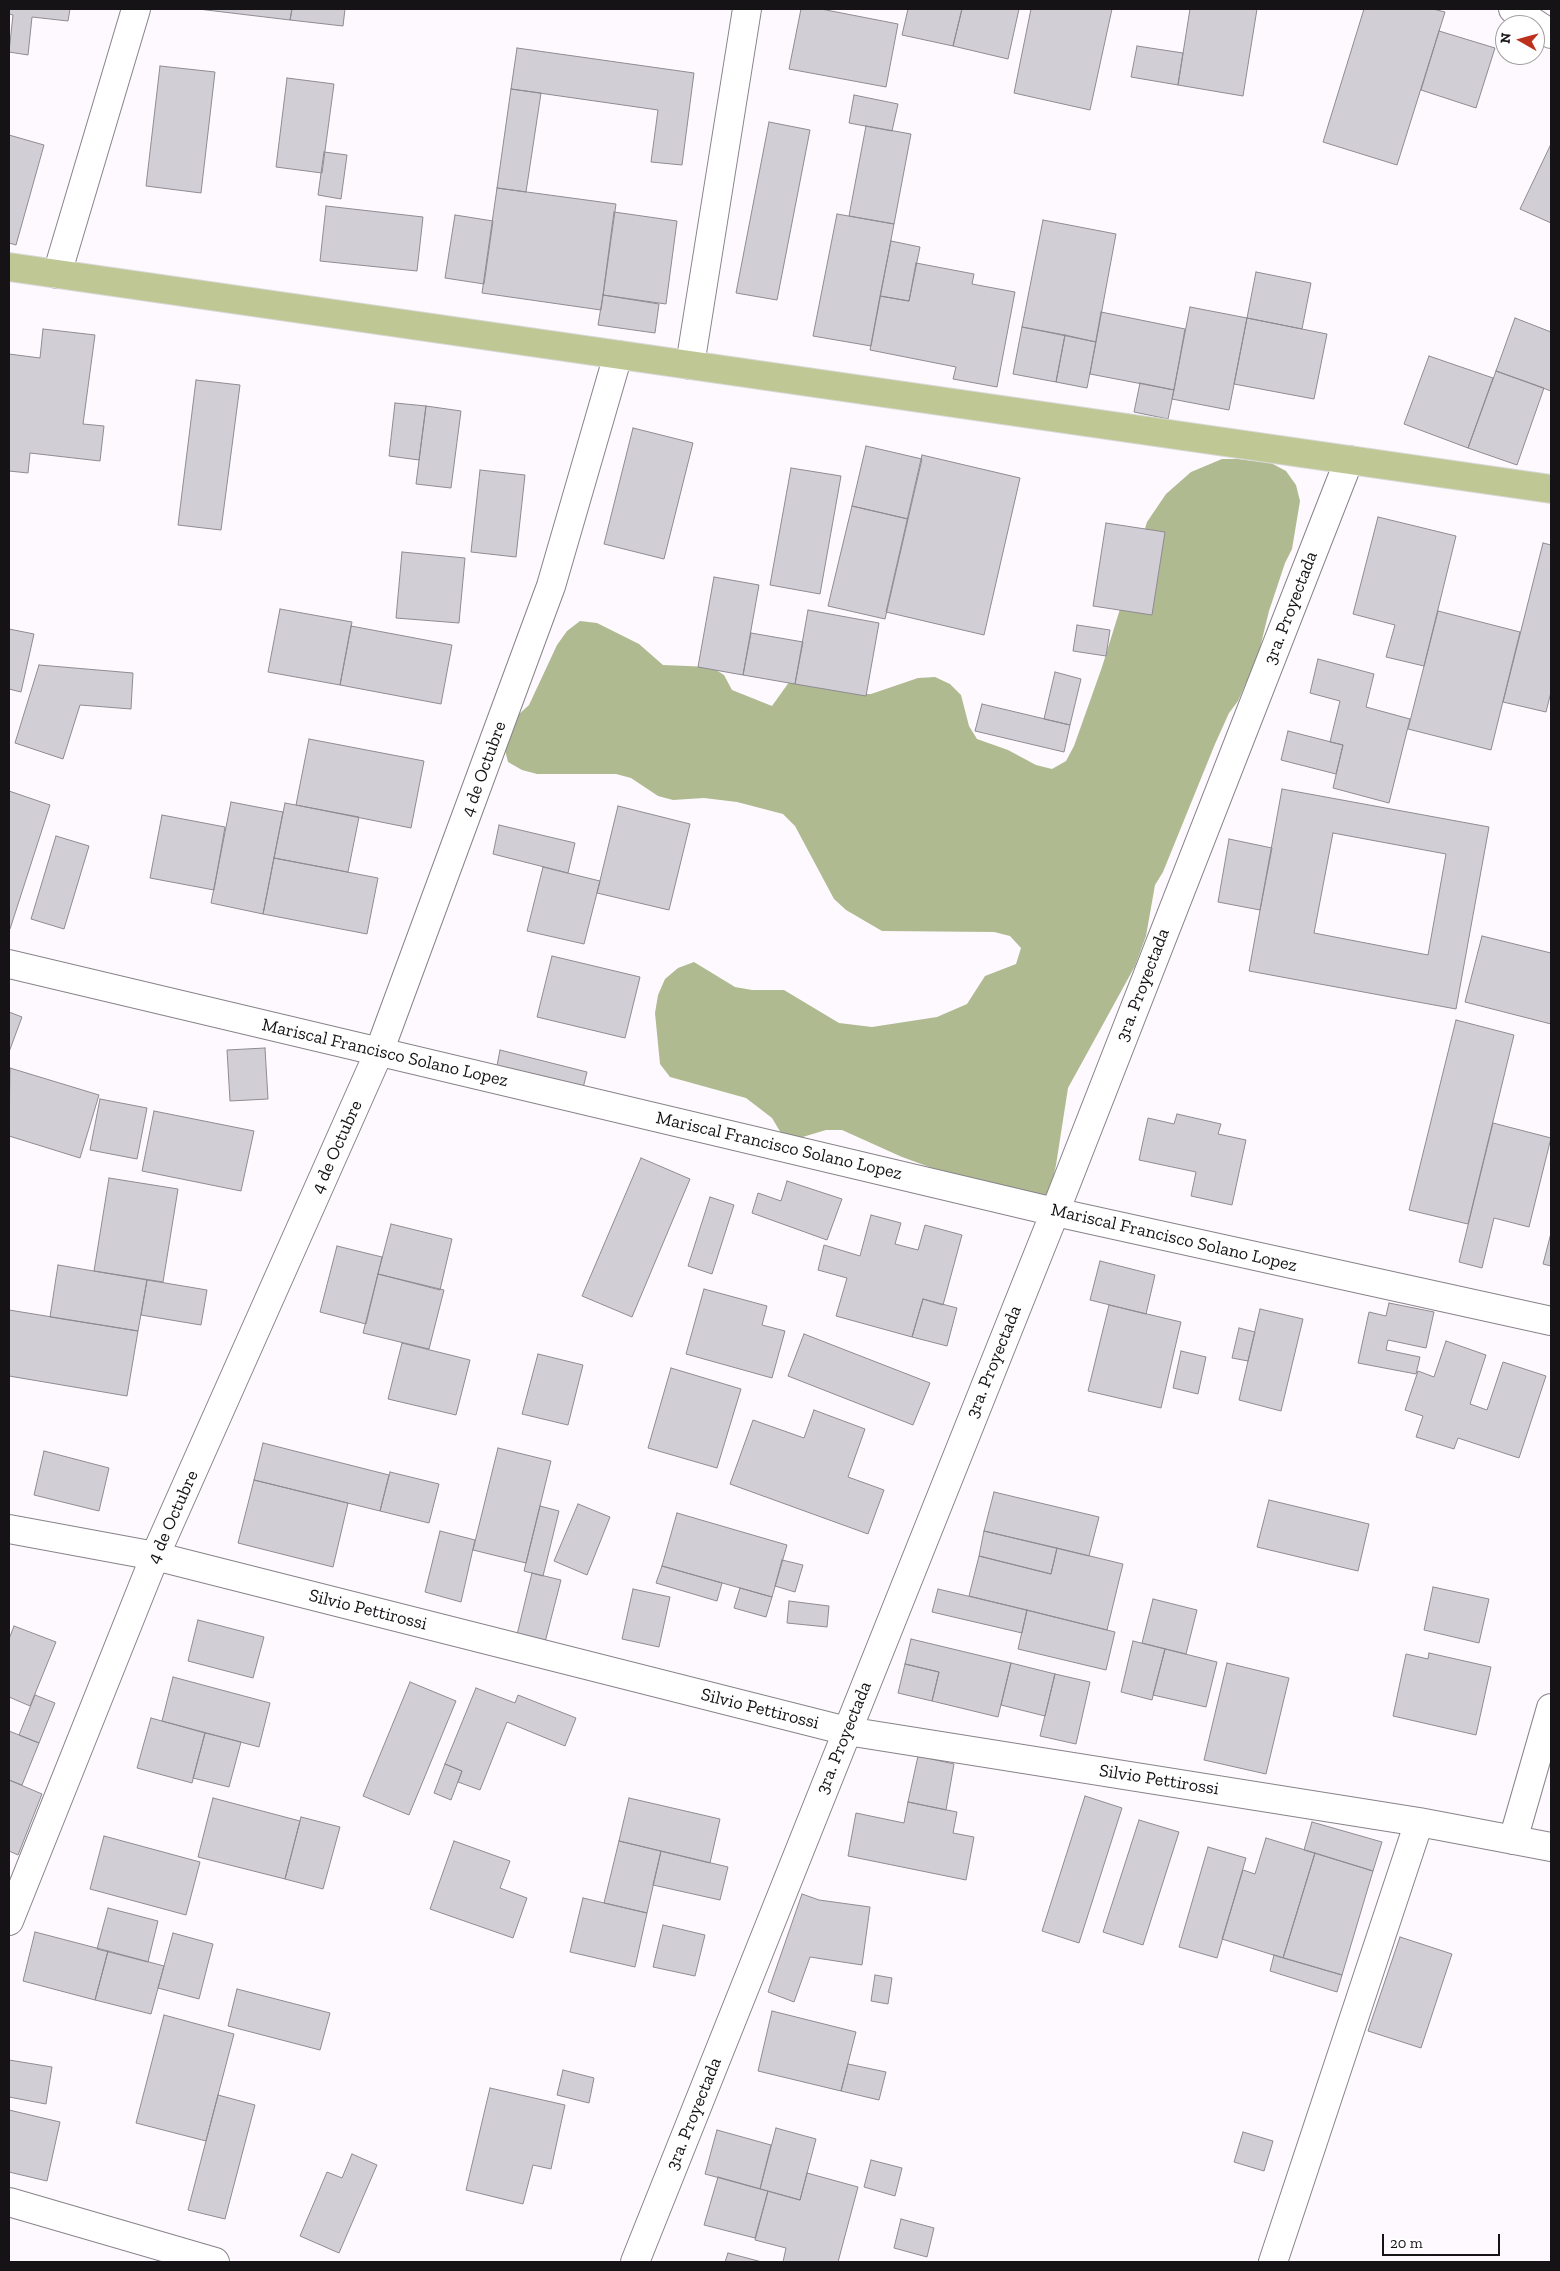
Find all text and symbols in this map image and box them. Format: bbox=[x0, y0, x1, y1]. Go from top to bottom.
north arrow bbox=[1495, 15, 1545, 65]
text: N bbox=[1497, 32, 1515, 45]
street label: 3ra. Proyectada bbox=[1260, 548, 1322, 668]
street label: 4 de Octubre bbox=[457, 718, 511, 820]
street label: 3ra. Proyectada bbox=[1112, 925, 1174, 1045]
street label: Mariscal Francisco Solano Lopez bbox=[260, 1014, 510, 1092]
street label: 4 de Octubre bbox=[307, 1097, 367, 1197]
street label: Mariscal Francisco Solano Lopez bbox=[654, 1107, 904, 1185]
street label: Mariscal Francisco Solano Lopez bbox=[1049, 1199, 1299, 1277]
street label: 3ra. Proyectada bbox=[962, 1303, 1026, 1421]
street label: 4 de Octubre bbox=[143, 1467, 203, 1567]
street label: Silvio Pettirossi bbox=[307, 1585, 429, 1635]
street label: 3ra. Proyectada bbox=[812, 1679, 876, 1797]
street label: Silvio Pettirossi bbox=[699, 1684, 821, 1734]
street label: Silvio Pettirossi bbox=[1098, 1760, 1220, 1800]
street label: 3ra. Proyectada bbox=[662, 2055, 726, 2173]
scale bar bbox=[1385, 2224, 1502, 2256]
text: 20 m bbox=[1390, 2234, 1423, 2252]

